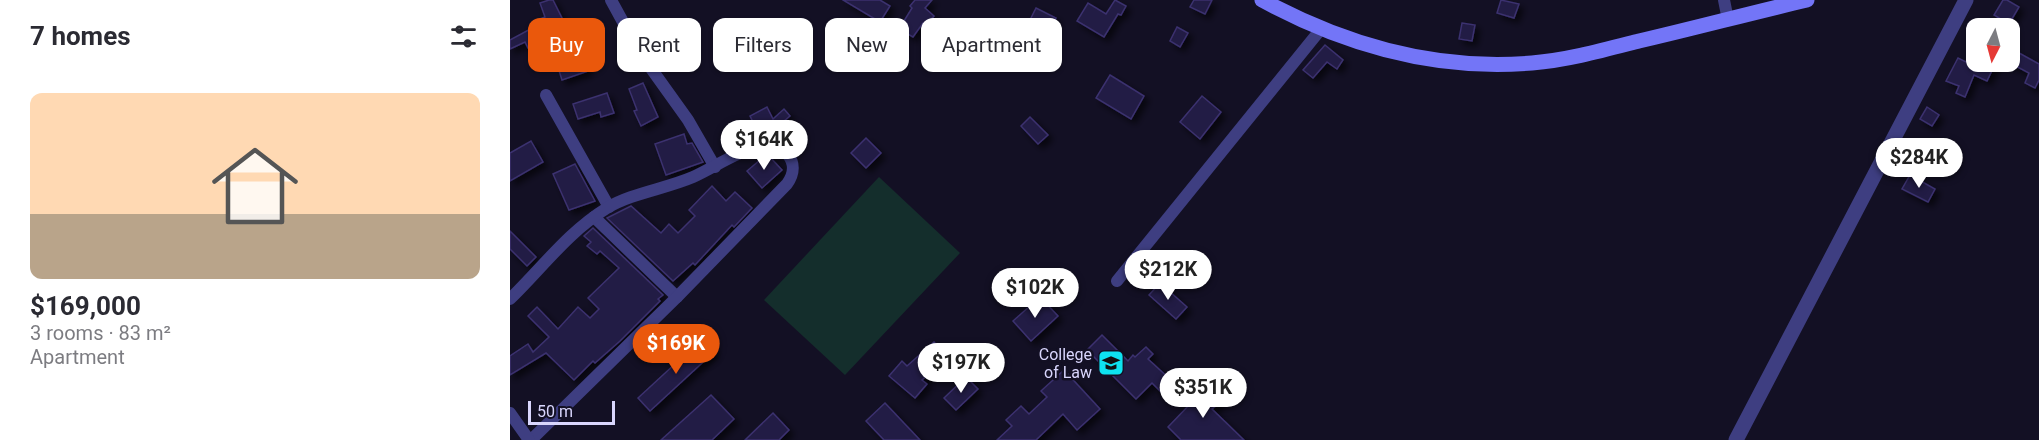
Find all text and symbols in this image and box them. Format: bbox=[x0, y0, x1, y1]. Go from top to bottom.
chip: Buy bbox=[528, 18, 605, 72]
chip: Rent bbox=[617, 18, 701, 72]
chip: Filters bbox=[713, 18, 813, 72]
chip: New bbox=[825, 18, 909, 72]
chip: Apartment bbox=[921, 18, 1062, 72]
north arrow bbox=[1966, 18, 2020, 72]
map controls bbox=[1966, 18, 2020, 72]
icon: filters bbox=[447, 20, 480, 53]
text: 7 homes bbox=[30, 21, 131, 51]
pin: $164K bbox=[722, 120, 806, 171]
text: $164K bbox=[735, 127, 793, 151]
icon: home bbox=[201, 132, 309, 240]
pin: $284K bbox=[1877, 138, 1961, 189]
text: $284K bbox=[1890, 145, 1948, 169]
pin: $212K bbox=[1126, 250, 1210, 301]
text: $212K bbox=[1139, 257, 1197, 281]
pin: $102K bbox=[993, 268, 1077, 319]
text: $102K bbox=[1006, 275, 1064, 299]
text: $169,000 bbox=[30, 291, 141, 321]
text: 3 rooms · 83 m² bbox=[30, 321, 171, 345]
pin: $169K bbox=[634, 324, 718, 375]
text: $169K bbox=[647, 331, 705, 355]
pin: $197K bbox=[919, 343, 1003, 394]
text: Apartment bbox=[30, 345, 125, 369]
place label: College of Law bbox=[1039, 345, 1092, 382]
school or university icon: College of Law bbox=[1096, 348, 1126, 378]
text: $197K bbox=[932, 350, 990, 374]
pin: $351K bbox=[1161, 368, 1245, 419]
text: $351K bbox=[1174, 375, 1232, 399]
scale bar bbox=[528, 398, 615, 426]
text: 50 m bbox=[537, 402, 573, 421]

